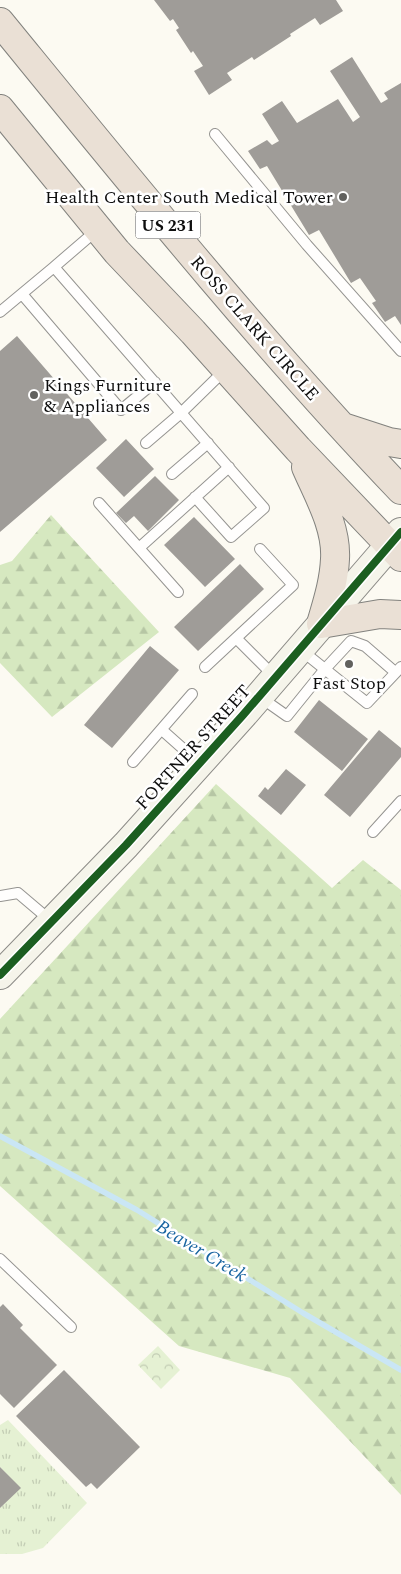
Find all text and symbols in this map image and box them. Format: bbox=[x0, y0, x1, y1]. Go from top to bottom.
place label: Health Center South Medical Tower bbox=[45, 184, 333, 211]
marker: Health Center South Medical Tower bbox=[337, 191, 349, 203]
road number: US 231 bbox=[136, 212, 200, 238]
street label: ROSS CLARK CIRCLE bbox=[184, 250, 325, 407]
place label: Kings Furniture & Appliances bbox=[44, 372, 171, 420]
marker: Kings Furniture & Appliances bbox=[28, 389, 40, 401]
marker: Fast Stop bbox=[343, 658, 355, 670]
place label: Fast Stop bbox=[312, 670, 386, 697]
street label: FORTNER STREET bbox=[129, 678, 257, 816]
water label: Beaver Creek bbox=[150, 1213, 252, 1290]

